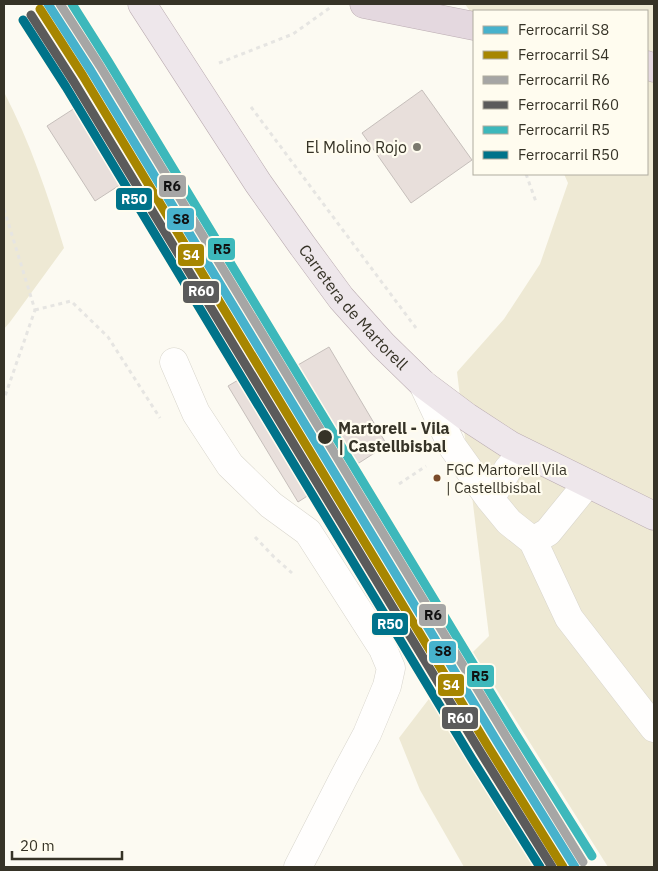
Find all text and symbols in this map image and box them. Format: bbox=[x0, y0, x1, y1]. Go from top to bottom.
legend bbox=[473, 10, 648, 175]
text: Ferrocarril S8 bbox=[518, 20, 609, 39]
text: Ferrocarril S4 bbox=[518, 45, 609, 64]
text: Ferrocarril R6 bbox=[518, 70, 610, 89]
text: Ferrocarril R60 bbox=[518, 95, 619, 114]
text: Ferrocarril R5 bbox=[518, 120, 610, 139]
place label: El Molino Rojo bbox=[305, 137, 407, 157]
marker: El Molino Rojo bbox=[411, 141, 423, 153]
text: Ferrocarril R50 bbox=[518, 145, 619, 164]
line badge: R6 bbox=[158, 174, 187, 198]
text: R6 bbox=[163, 177, 181, 195]
line badge: R50 bbox=[115, 187, 153, 211]
text: R50 bbox=[121, 190, 147, 208]
line badge: S8 bbox=[166, 207, 195, 231]
text: S8 bbox=[172, 210, 190, 228]
line badge: R5 bbox=[207, 237, 236, 261]
text: R5 bbox=[213, 240, 231, 258]
street label: Carretera de Martorell bbox=[295, 240, 412, 374]
line badge: S4 bbox=[177, 243, 205, 267]
text: S4 bbox=[182, 246, 200, 264]
line badge: R60 bbox=[182, 280, 220, 304]
text: R60 bbox=[188, 282, 214, 300]
place label: Martorell - Vila | Castellbisbal bbox=[338, 418, 450, 456]
marker: Martorell - Vila | Castellbisbal bbox=[316, 428, 334, 446]
place label: FGC Martorell Vila | Castellbisbal bbox=[446, 460, 567, 497]
marker: FGC Martorell Vila | Castellbisbal bbox=[432, 473, 442, 483]
line badge: R6 bbox=[418, 603, 447, 627]
text: R6 bbox=[424, 606, 442, 624]
line badge: R50 bbox=[371, 612, 409, 636]
text: R50 bbox=[377, 615, 403, 633]
line badge: S8 bbox=[428, 640, 457, 664]
text: S8 bbox=[434, 642, 452, 660]
line badge: R5 bbox=[466, 664, 495, 688]
text: R5 bbox=[471, 667, 489, 685]
line badge: S4 bbox=[437, 673, 465, 697]
text: S4 bbox=[442, 676, 460, 694]
line badge: R60 bbox=[441, 706, 479, 730]
text: R60 bbox=[447, 709, 473, 727]
scale bar bbox=[12, 828, 122, 860]
text: 20 m bbox=[20, 836, 55, 855]

